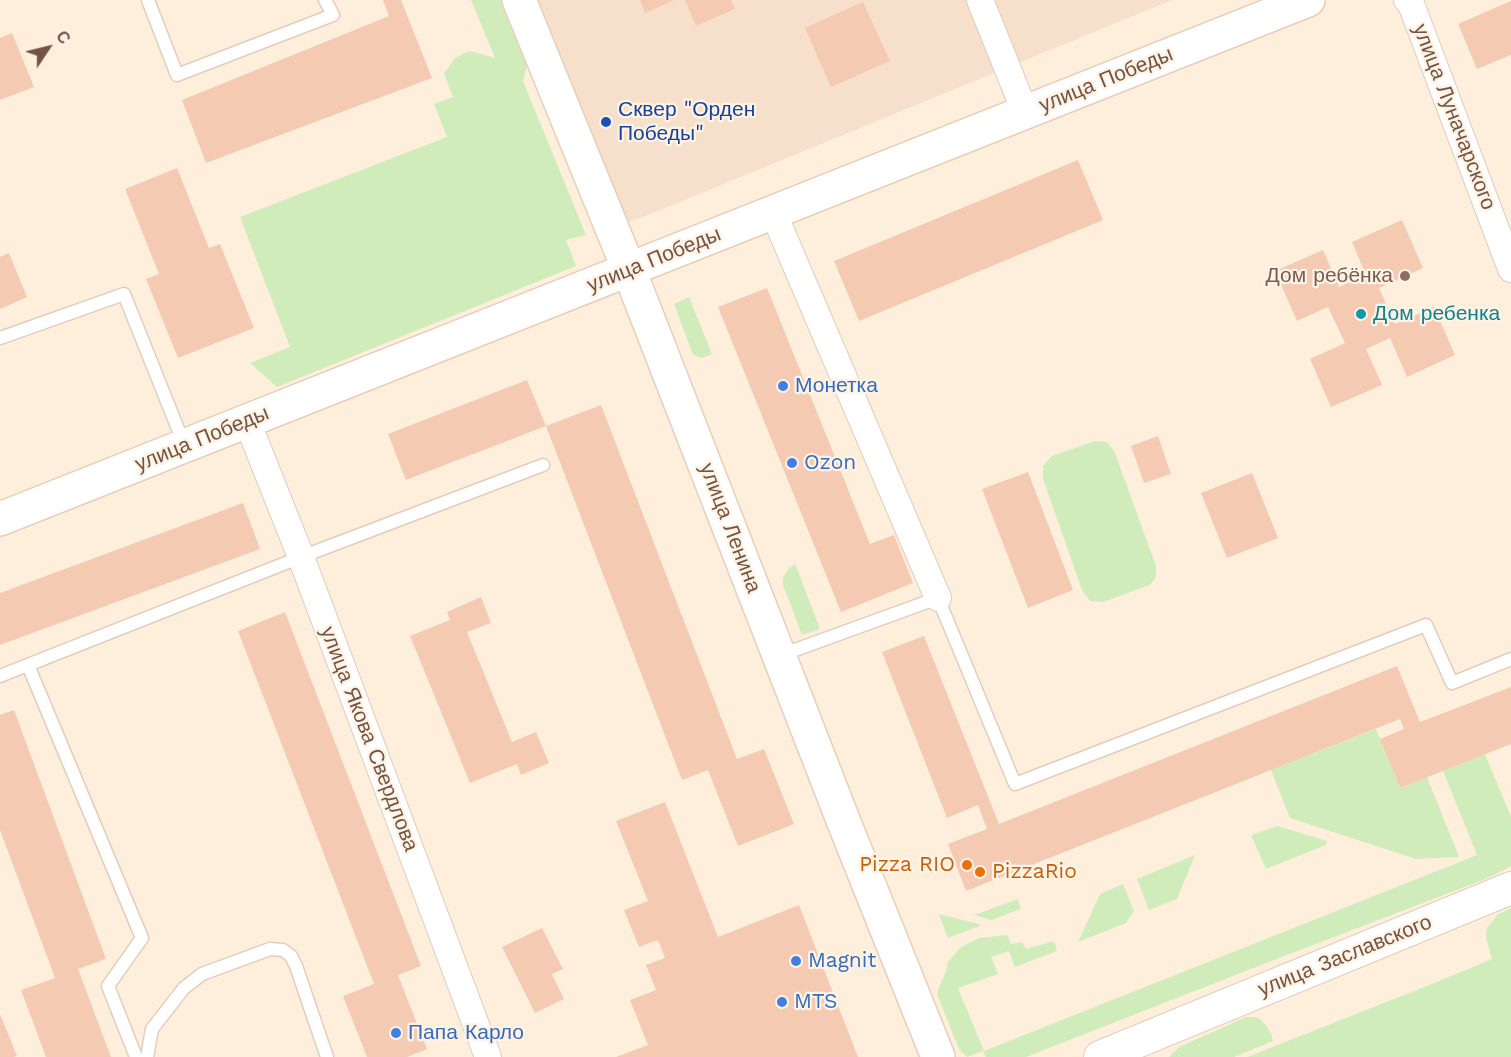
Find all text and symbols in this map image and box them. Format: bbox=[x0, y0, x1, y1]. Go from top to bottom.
north arrow bbox=[18, 18, 78, 78]
street label: улица Луначарского bbox=[1407, 21, 1501, 213]
text: С bbox=[52, 27, 74, 48]
street label: улица Победы bbox=[1035, 42, 1177, 118]
place label: Сквер "Орден Победы" bbox=[618, 97, 755, 147]
marker: Сквер "Орден Победы" bbox=[599, 115, 613, 129]
street label: улица Победы bbox=[583, 222, 725, 298]
place label: Дом ребёнка bbox=[1266, 263, 1393, 289]
marker: Дом ребёнка bbox=[1398, 269, 1412, 283]
place label: Дом ребенка bbox=[1373, 301, 1500, 327]
marker: Дом ребенка bbox=[1354, 307, 1368, 321]
place label: Монетка bbox=[795, 373, 878, 399]
marker: Монетка bbox=[776, 379, 790, 393]
street label: улица Победы bbox=[131, 401, 273, 477]
place label: Ozon bbox=[804, 450, 856, 476]
marker: Ozon bbox=[785, 456, 799, 470]
street label: улица Ленина bbox=[694, 460, 766, 596]
street label: улица Якова Свердлова bbox=[314, 623, 424, 855]
place label: Pizza RIO bbox=[859, 852, 955, 878]
marker: Pizza RIO bbox=[960, 858, 974, 872]
place label: PizzaRio bbox=[992, 859, 1077, 885]
marker: PizzaRio bbox=[973, 865, 987, 879]
street label: улица Заславского bbox=[1254, 910, 1436, 1002]
place label: Magnit bbox=[808, 948, 876, 974]
marker: Magnit bbox=[789, 954, 803, 968]
place label: MTS bbox=[794, 989, 837, 1015]
marker: MTS bbox=[775, 995, 789, 1009]
place label: Папа Карло bbox=[408, 1020, 524, 1046]
marker: Папа Карло bbox=[389, 1026, 403, 1040]

